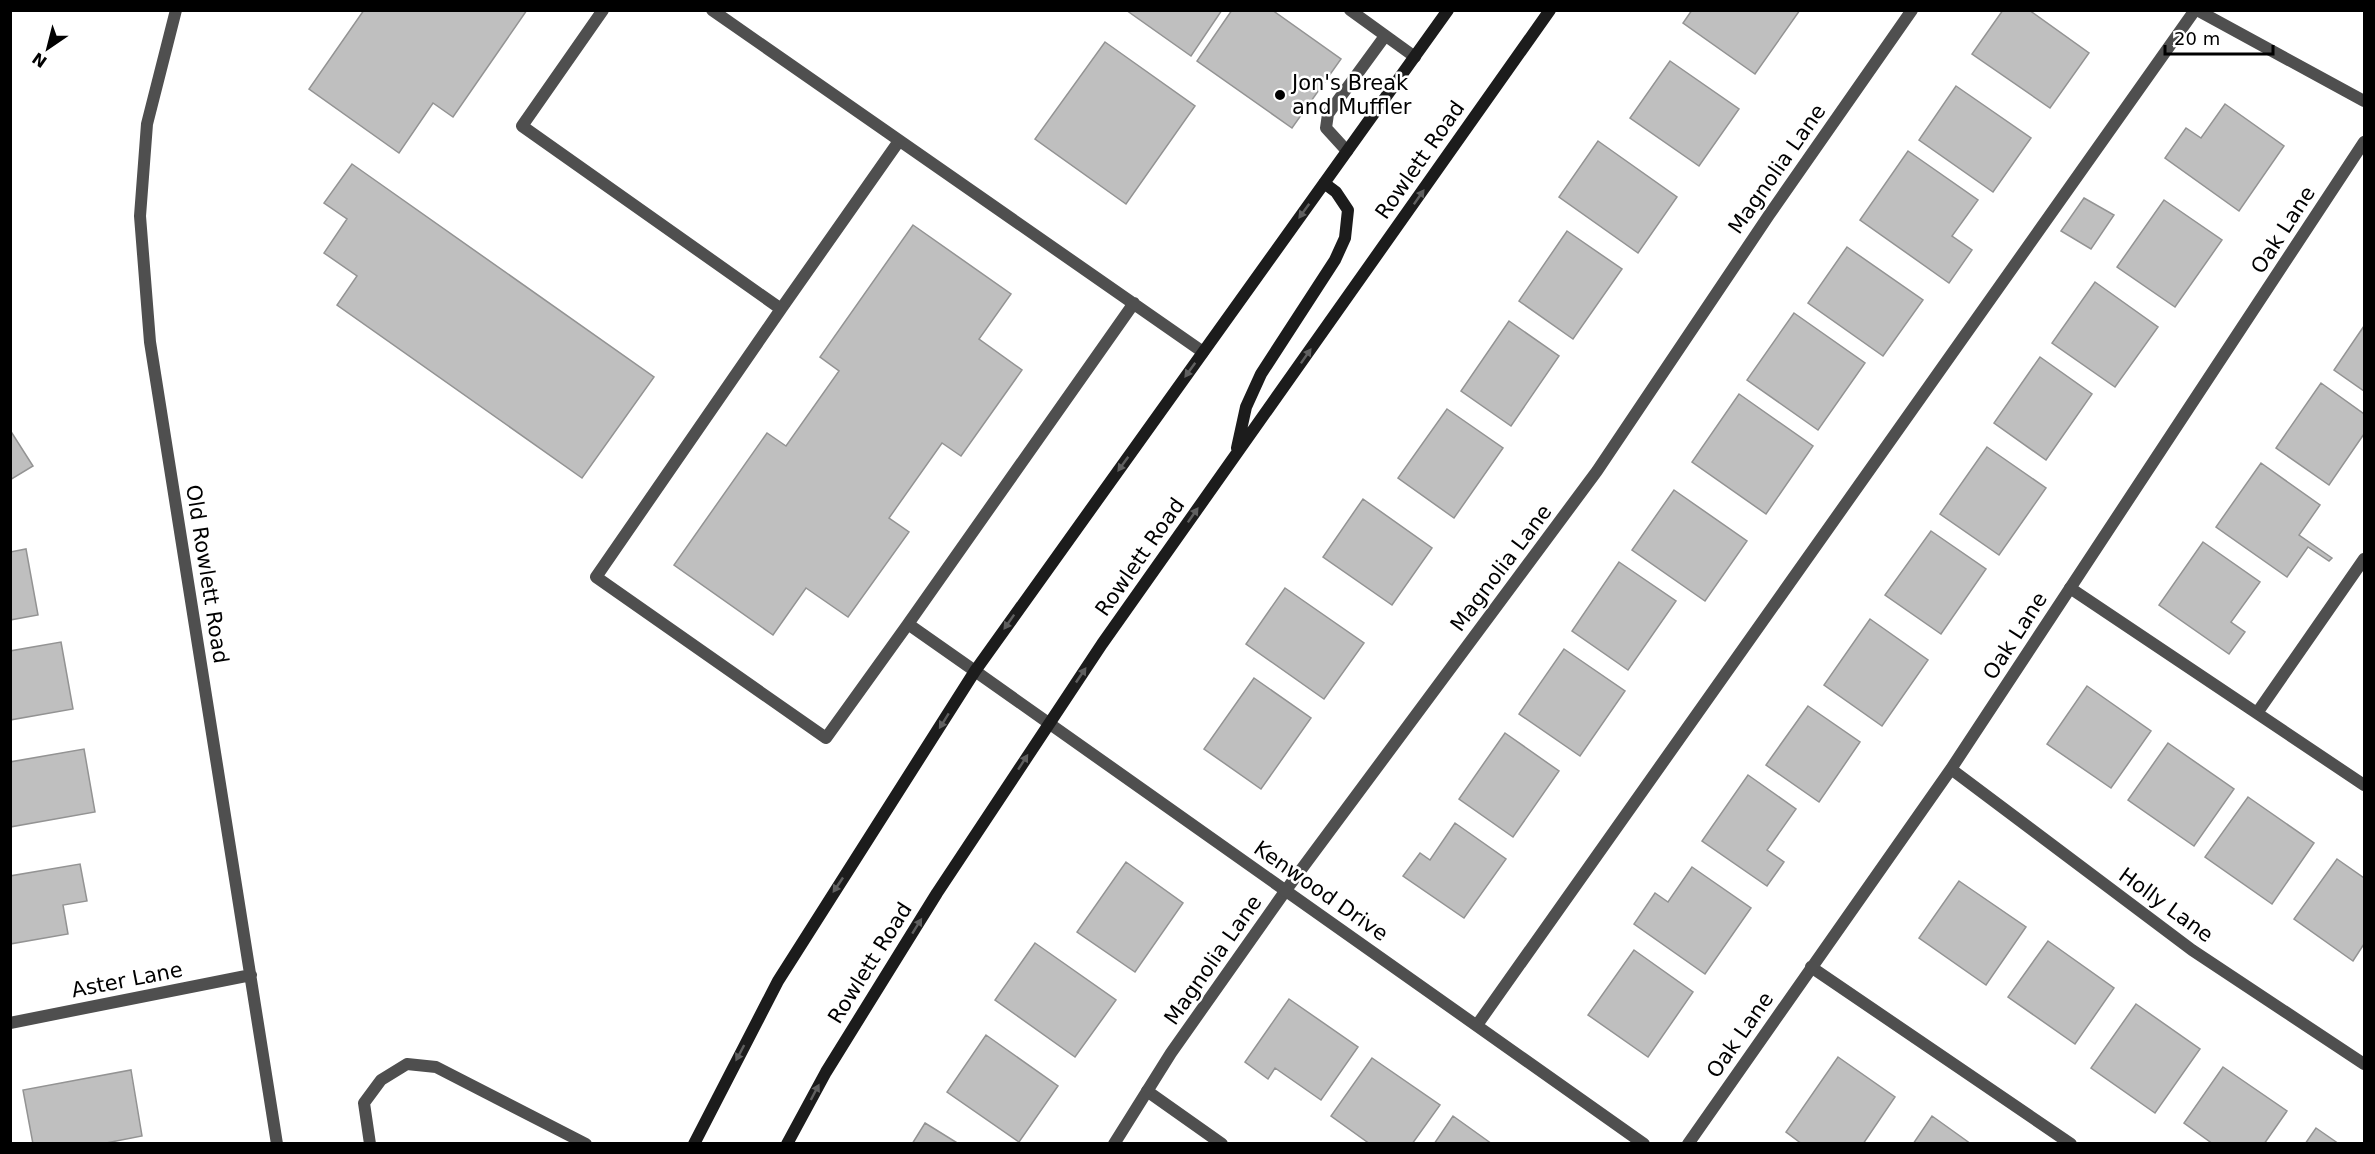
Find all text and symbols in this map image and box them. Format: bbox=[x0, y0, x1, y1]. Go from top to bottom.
north arrow bbox=[18, 18, 78, 78]
scale bar bbox=[2165, 18, 2273, 56]
text: 20 m bbox=[2174, 28, 2220, 49]
text: N bbox=[29, 48, 51, 71]
place label: Jon's Break and Muffler bbox=[1290, 71, 1412, 119]
marker: Jon's Break and Muffler bbox=[1273, 88, 1287, 102]
street label: Rowlett Road bbox=[1371, 96, 1469, 224]
street label: Magnolia Lane bbox=[1723, 100, 1831, 238]
street label: Oak Lane bbox=[2246, 182, 2320, 278]
one-way arrow bbox=[1413, 189, 1425, 205]
one-way arrow bbox=[1298, 203, 1310, 219]
one-way arrow bbox=[1300, 348, 1312, 364]
one-way arrow bbox=[1184, 361, 1196, 377]
one-way arrow bbox=[1117, 456, 1129, 471]
street label: Old Rowlett Road bbox=[181, 483, 233, 665]
street label: Rowlett Road bbox=[1091, 493, 1189, 621]
street label: Magnolia Lane bbox=[1446, 500, 1556, 636]
one-way arrow bbox=[1187, 507, 1199, 522]
street label: Oak Lane bbox=[1978, 588, 2052, 684]
one-way arrow bbox=[1003, 614, 1015, 630]
one-way arrow bbox=[1076, 666, 1087, 683]
one-way arrow bbox=[938, 713, 949, 729]
one-way arrow bbox=[1017, 754, 1028, 770]
street label: Kenwood Drive bbox=[1249, 836, 1393, 946]
street label: Holly Lane bbox=[2114, 863, 2218, 947]
one-way arrow bbox=[833, 877, 844, 893]
street label: Magnolia Lane bbox=[1159, 891, 1267, 1029]
street label: Rowlett Road bbox=[823, 898, 917, 1028]
one-way arrow bbox=[911, 918, 922, 934]
street label: Aster Lane bbox=[69, 957, 185, 1003]
street label: Oak Lane bbox=[1702, 988, 1778, 1082]
one-way arrow bbox=[735, 1045, 745, 1062]
one-way arrow bbox=[810, 1083, 820, 1100]

